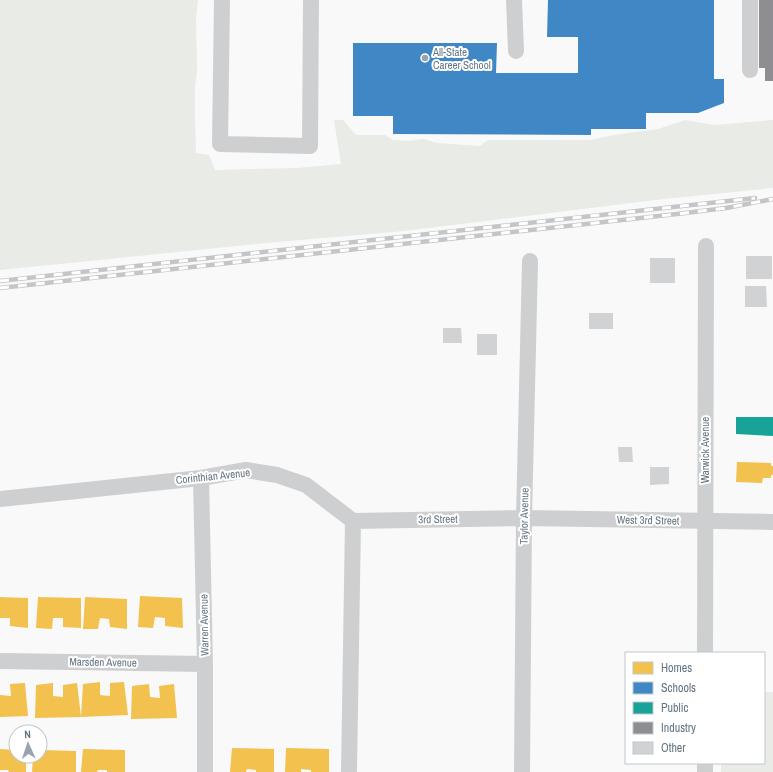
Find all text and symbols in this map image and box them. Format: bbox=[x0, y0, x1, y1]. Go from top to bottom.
place label: All-State Career School bbox=[432, 45, 491, 72]
marker: All-State Career School bbox=[420, 53, 430, 63]
street label: Warwick Avenue bbox=[698, 417, 712, 483]
street label: Corinthian Avenue bbox=[175, 465, 251, 487]
street label: Taylor Avenue bbox=[517, 488, 531, 544]
street label: 3rd Street bbox=[418, 512, 458, 526]
street label: West 3rd Street bbox=[617, 512, 680, 528]
street label: Warren Avenue bbox=[196, 594, 212, 656]
legend bbox=[625, 652, 765, 764]
street label: Marsden Avenue bbox=[69, 654, 137, 670]
text: Homes bbox=[661, 660, 692, 676]
text: Schools bbox=[661, 680, 696, 696]
text: Public bbox=[661, 700, 688, 716]
text: Industry bbox=[661, 720, 696, 736]
north arrow bbox=[8, 724, 48, 764]
text: N bbox=[24, 727, 31, 741]
text: Other bbox=[661, 740, 686, 756]

